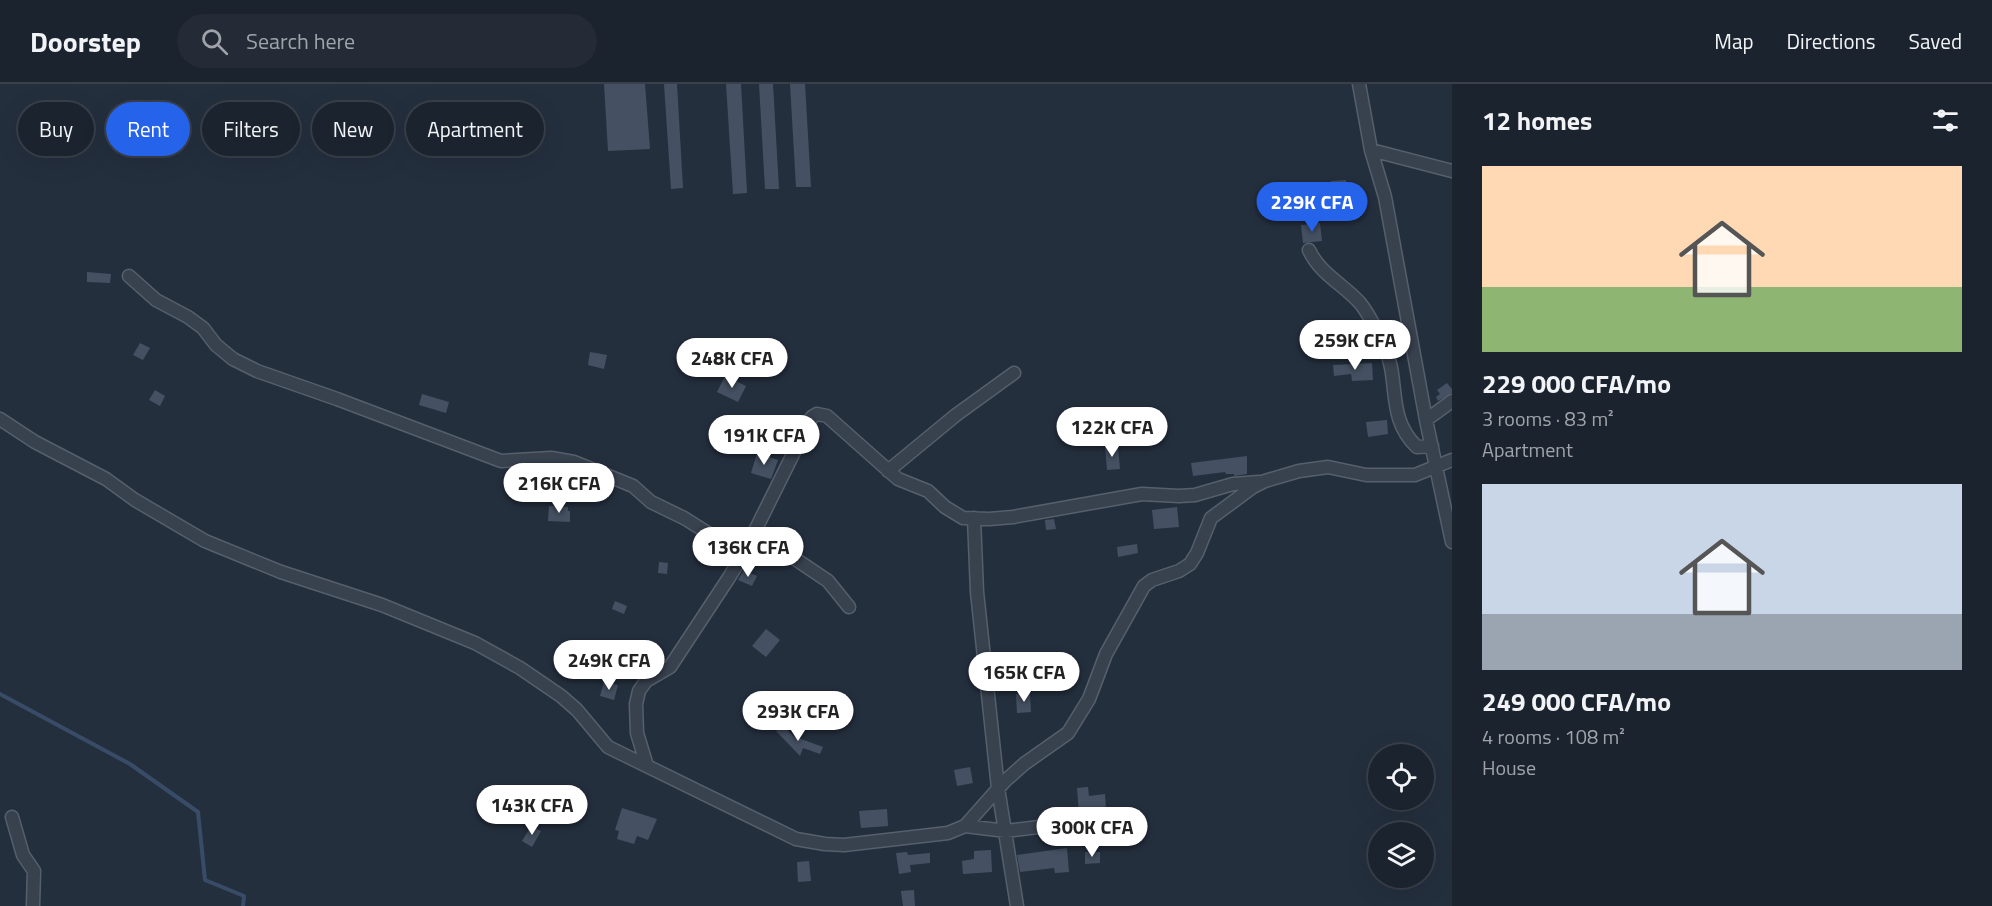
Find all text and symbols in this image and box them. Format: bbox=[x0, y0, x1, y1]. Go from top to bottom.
search box bbox=[177, 14, 597, 68]
text: Doorstep bbox=[30, 20, 141, 63]
text: Search here bbox=[246, 24, 355, 58]
icon: search bbox=[198, 25, 231, 58]
text: Map bbox=[1714, 25, 1754, 57]
text: Directions bbox=[1787, 25, 1876, 57]
text: Saved bbox=[1909, 25, 1962, 57]
text: 12 homes bbox=[1482, 101, 1592, 140]
chip: Buy bbox=[18, 102, 94, 156]
chip: Rent bbox=[106, 102, 190, 156]
chip: Filters bbox=[202, 102, 300, 156]
chip: New bbox=[312, 102, 394, 156]
chip: Apartment bbox=[406, 102, 544, 156]
icon: filters bbox=[1929, 104, 1962, 137]
pin: 229K CFA bbox=[1250, 182, 1374, 233]
text: 229K CFA bbox=[1271, 186, 1353, 217]
icon: home bbox=[1668, 205, 1776, 313]
pin: 259K CFA bbox=[1293, 320, 1417, 371]
text: 259K CFA bbox=[1314, 324, 1396, 355]
pin: 248K CFA bbox=[670, 338, 794, 389]
text: 248K CFA bbox=[691, 342, 773, 373]
text: 229 000 CFA/mo bbox=[1482, 364, 1671, 403]
text: 3 rooms · 83 m² bbox=[1482, 403, 1614, 434]
pin: 122K CFA bbox=[1050, 407, 1174, 458]
text: 122K CFA bbox=[1071, 411, 1153, 442]
pin: 191K CFA bbox=[702, 415, 826, 466]
text: 191K CFA bbox=[723, 419, 805, 450]
text: Apartment bbox=[1482, 434, 1573, 465]
pin: 216K CFA bbox=[497, 463, 621, 514]
text: 216K CFA bbox=[518, 467, 600, 498]
icon: home bbox=[1668, 523, 1776, 631]
pin: 136K CFA bbox=[686, 527, 810, 578]
text: 136K CFA bbox=[707, 531, 789, 562]
pin: 249K CFA bbox=[547, 640, 671, 691]
text: 249K CFA bbox=[568, 644, 650, 675]
pin: 165K CFA bbox=[962, 652, 1086, 703]
text: 165K CFA bbox=[983, 656, 1065, 687]
text: 249 000 CFA/mo bbox=[1482, 682, 1671, 721]
pin: 293K CFA bbox=[736, 691, 860, 742]
text: 293K CFA bbox=[757, 695, 839, 726]
text: 4 rooms · 108 m² bbox=[1482, 721, 1625, 752]
map controls bbox=[1368, 744, 1434, 888]
button: locate bbox=[1368, 744, 1434, 810]
text: House bbox=[1482, 752, 1536, 783]
pin: 143K CFA bbox=[470, 785, 594, 836]
text: 143K CFA bbox=[491, 789, 573, 820]
pin: 300K CFA bbox=[1030, 807, 1154, 858]
text: 300K CFA bbox=[1051, 811, 1133, 842]
button: layers bbox=[1368, 822, 1434, 888]

